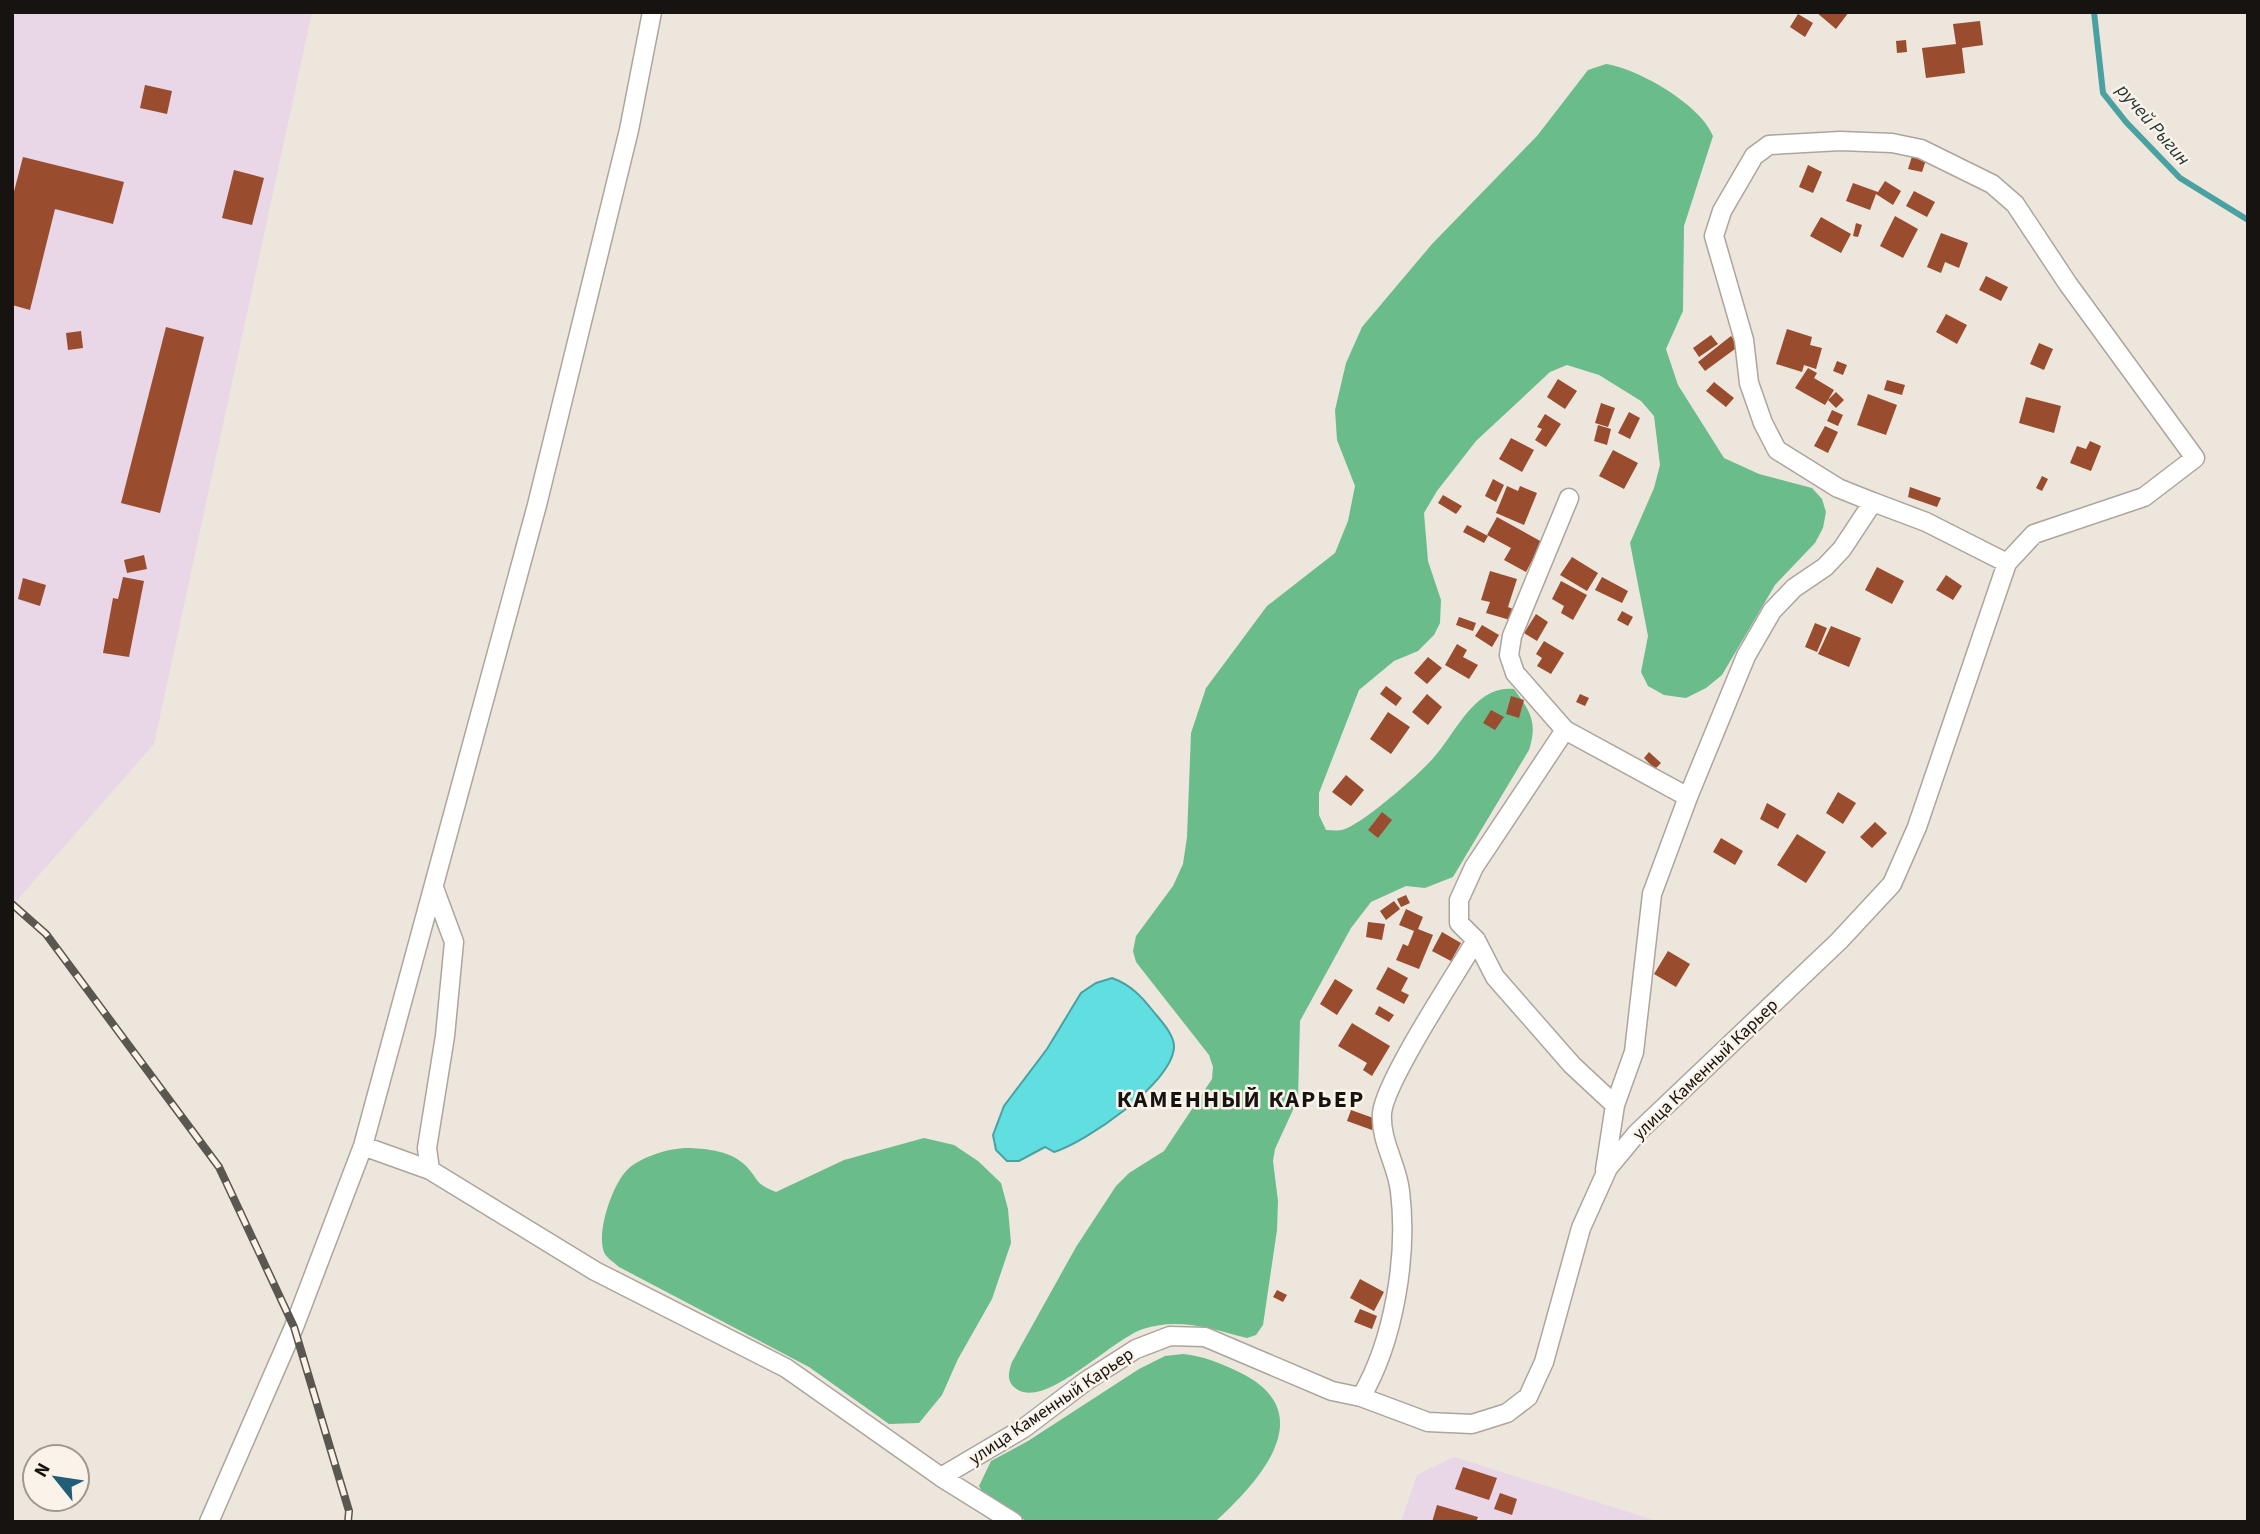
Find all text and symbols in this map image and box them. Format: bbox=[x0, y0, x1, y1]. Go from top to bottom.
water label: ручей Рыгин bbox=[2109, 77, 2196, 172]
street label: улица Каменный Карьер bbox=[1627, 993, 1784, 1146]
district label: КАМЕННЫЙ КАРЬЕР bbox=[1117, 1082, 1365, 1117]
street label: улица Каменный Карьер bbox=[964, 1342, 1139, 1471]
north arrow bbox=[21, 1443, 91, 1513]
text: N bbox=[28, 1458, 57, 1482]

